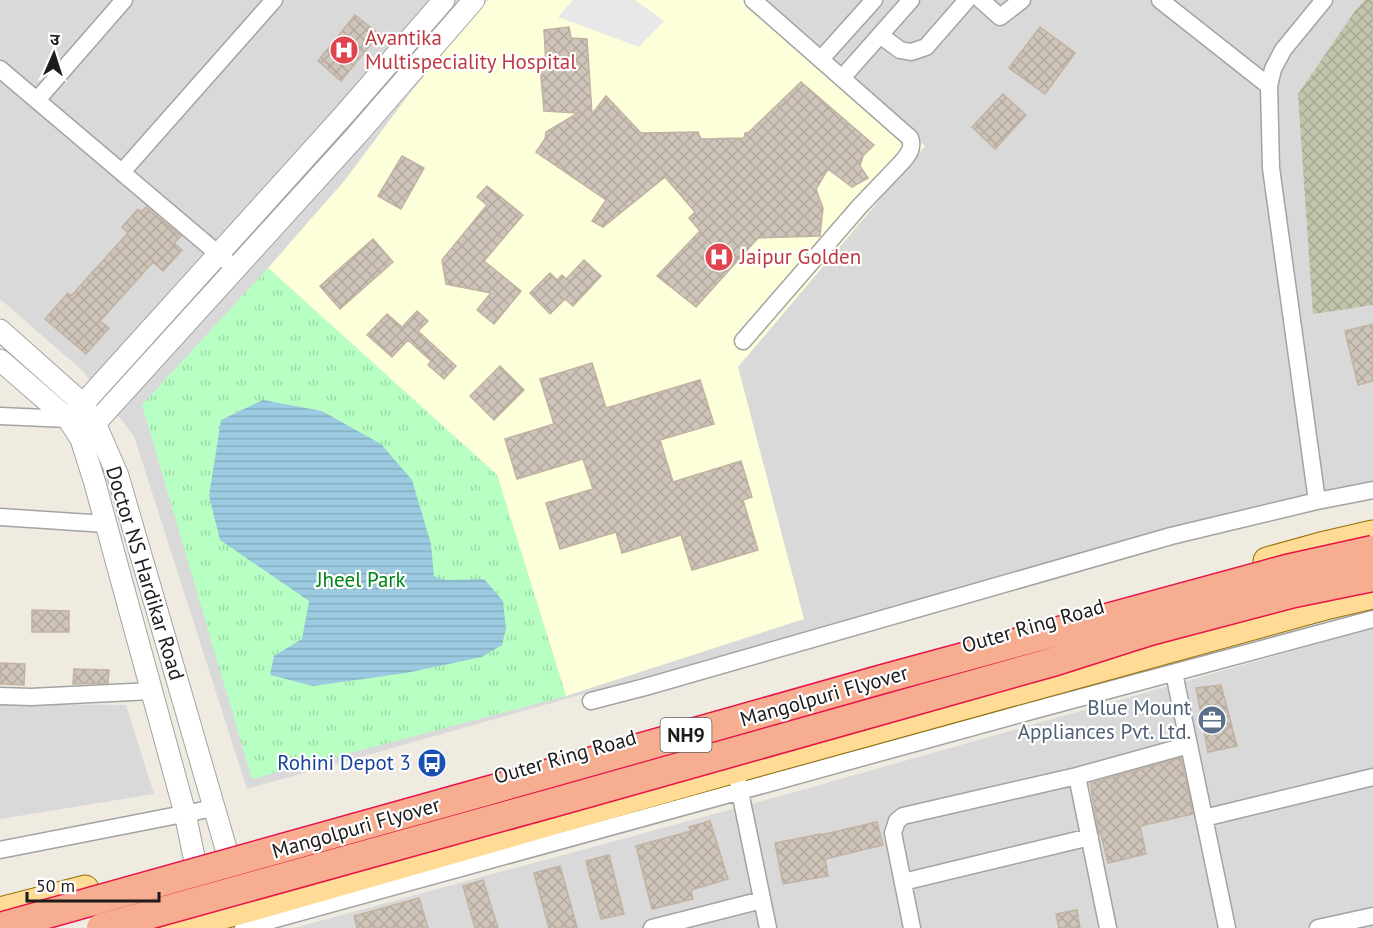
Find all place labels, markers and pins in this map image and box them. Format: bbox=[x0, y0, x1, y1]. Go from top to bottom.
place label: Avantika Multispeciality Hospital bbox=[365, 24, 576, 75]
hospital icon: Avantika Multispeciality Hospital bbox=[328, 34, 360, 66]
hospital icon: Jaipur Golden bbox=[703, 241, 735, 273]
place label: Jaipur Golden bbox=[739, 243, 861, 270]
place label: Blue Mount Appliances Pvt. Ltd. bbox=[1018, 694, 1191, 745]
office icon: Blue Mount Appliances Pvt. Ltd. bbox=[1196, 704, 1228, 736]
bus stop icon: Rohini Depot 3 bbox=[416, 747, 448, 779]
place label: Rohini Depot 3 bbox=[277, 749, 411, 776]

